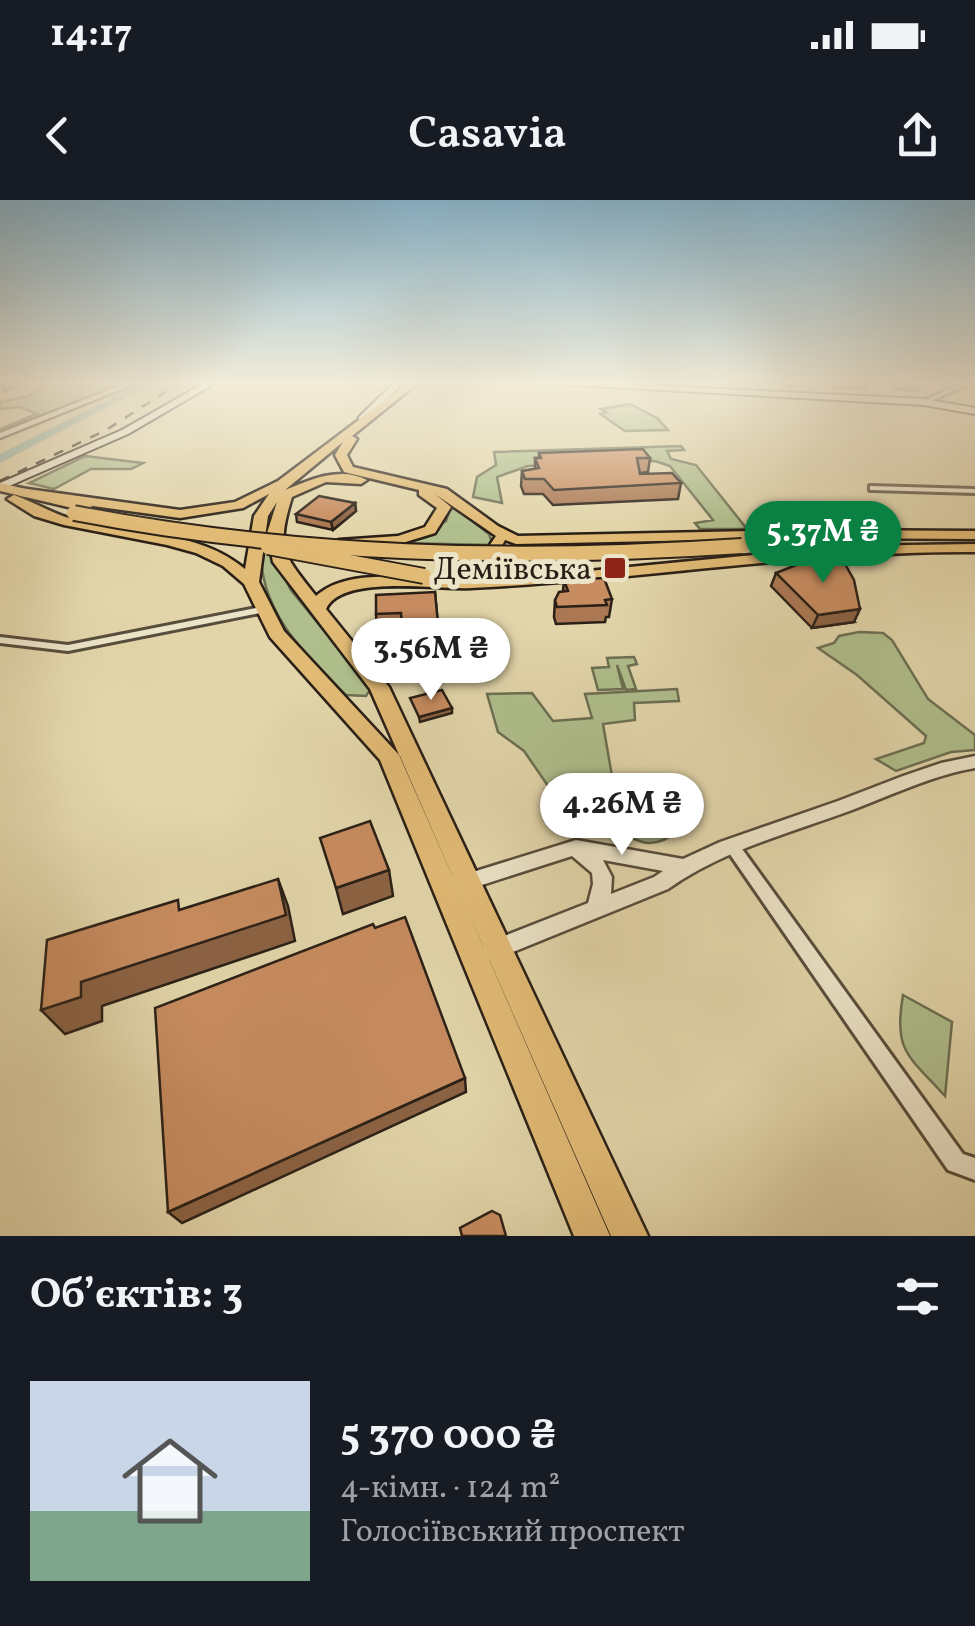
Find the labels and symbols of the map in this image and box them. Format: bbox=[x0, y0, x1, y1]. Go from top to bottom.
pin: 5.37M ₴ bbox=[731, 501, 915, 586]
place label: Деміївська bbox=[433, 549, 592, 593]
marker: Деміївська bbox=[602, 555, 628, 581]
pin: 3.56M ₴ bbox=[339, 618, 523, 703]
pin: 4.26M ₴ bbox=[530, 773, 714, 858]

